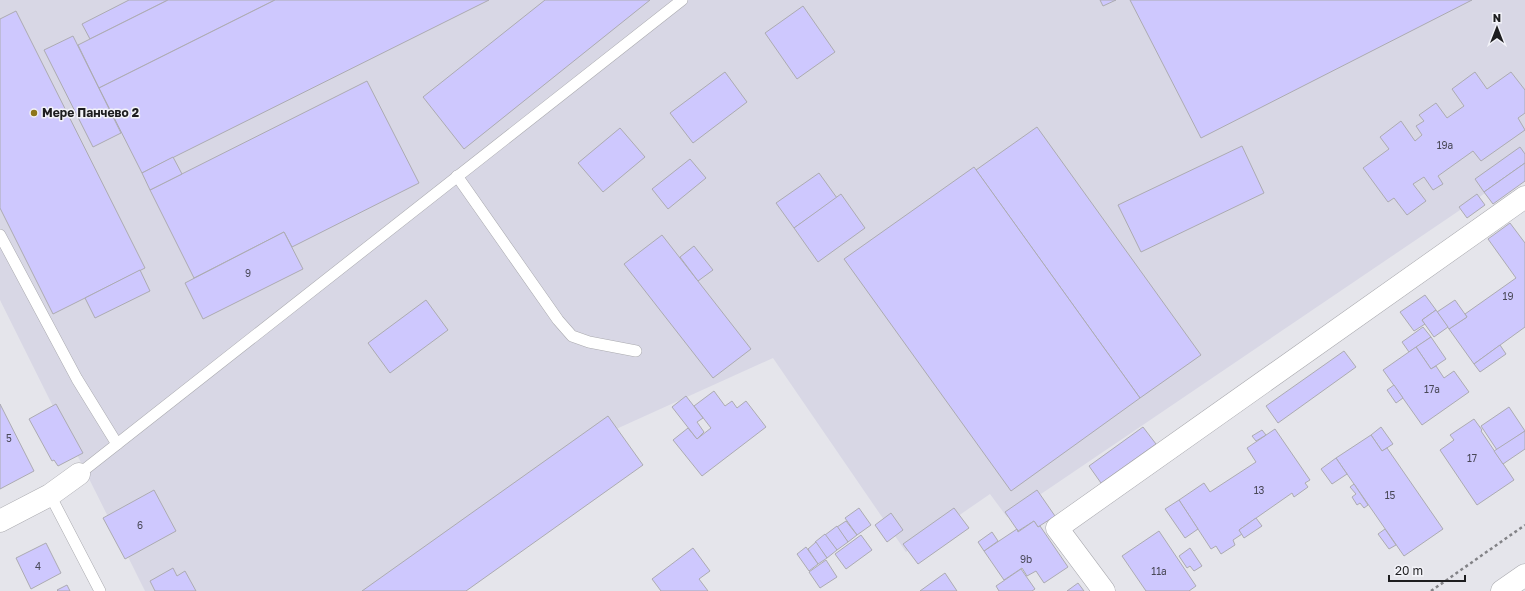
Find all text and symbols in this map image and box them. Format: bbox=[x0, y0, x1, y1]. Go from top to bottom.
north arrow bbox=[1477, 8, 1517, 48]
text: N bbox=[1493, 11, 1501, 24]
place label: Мере Панчево 2 bbox=[42, 105, 139, 120]
marker: Мере Панчево 2 bbox=[29, 108, 39, 118]
house number: 19a bbox=[1437, 139, 1453, 151]
house number: 9 bbox=[245, 267, 251, 279]
house number: 19 bbox=[1503, 290, 1513, 302]
house number: 17a bbox=[1424, 383, 1440, 395]
house number: 5 bbox=[6, 432, 12, 444]
house number: 17 bbox=[1467, 452, 1477, 464]
house number: 13 bbox=[1254, 484, 1264, 496]
house number: 15 bbox=[1385, 489, 1396, 501]
house number: 6 bbox=[137, 519, 143, 531]
house number: 9b bbox=[1020, 553, 1032, 565]
scale bar bbox=[1389, 557, 1465, 583]
house number: 4 bbox=[35, 560, 41, 572]
text: 20 m bbox=[1395, 563, 1423, 578]
house number: 11a bbox=[1151, 565, 1167, 577]

